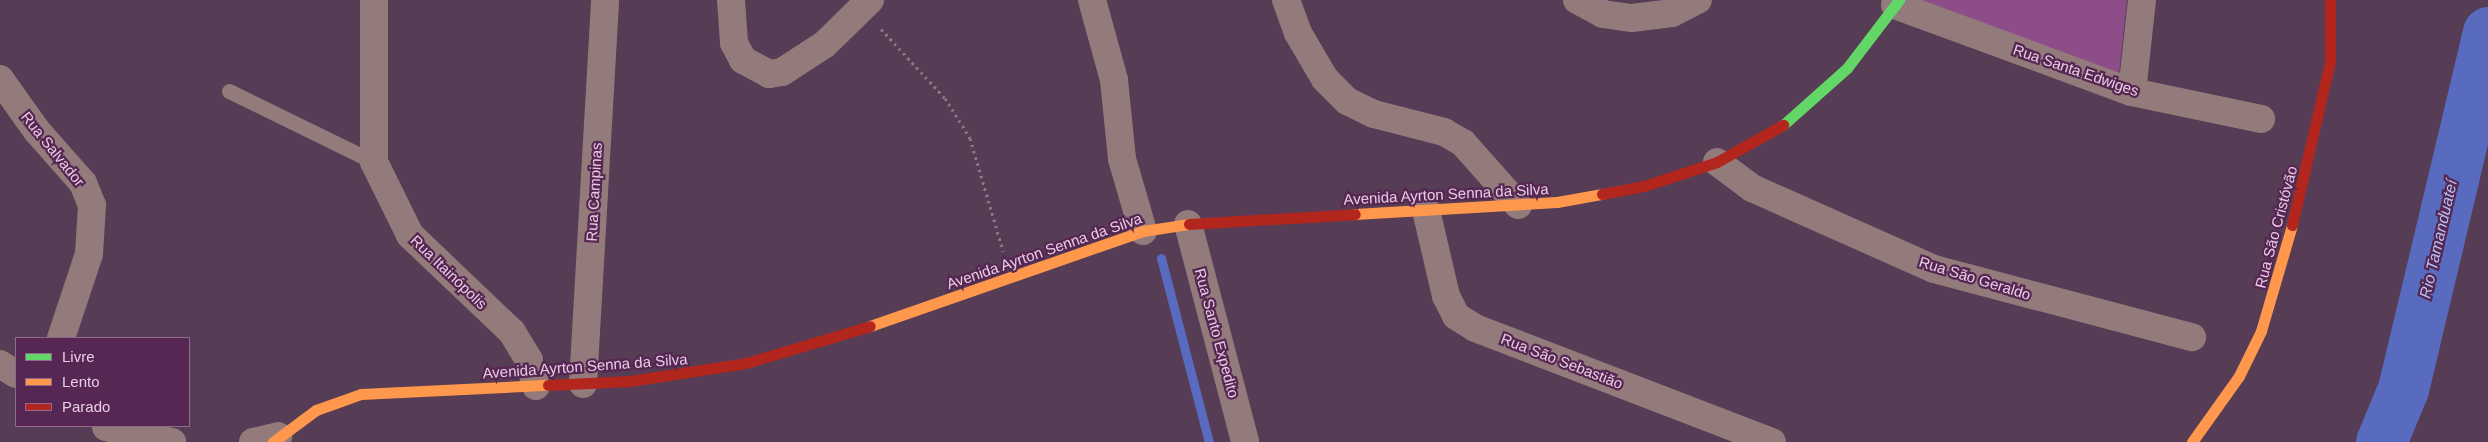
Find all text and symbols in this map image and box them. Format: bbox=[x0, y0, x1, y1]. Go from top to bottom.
street label: Rua Santa Edwiges bbox=[2011, 40, 2141, 100]
street label: Rua Salvador bbox=[17, 108, 89, 190]
street label: Rua Campinas bbox=[582, 142, 606, 242]
street label: Rua São Cristóvão bbox=[2251, 164, 2301, 290]
water label: Rio Tamanduateí bbox=[2416, 178, 2462, 300]
street label: Avenida Ayrton Senna da Silva bbox=[1343, 180, 1549, 208]
street label: Avenida Ayrton Senna da Silva bbox=[944, 209, 1144, 293]
street label: Rua Itainópolis bbox=[407, 231, 491, 313]
street label: Rua São Geraldo bbox=[1917, 252, 2033, 304]
street label: Rua Santo Expedito bbox=[1191, 266, 1243, 400]
street label: Rua São Sebastião bbox=[1498, 329, 1626, 393]
legend bbox=[15, 337, 190, 427]
text: Livre bbox=[62, 348, 95, 365]
street label: Avenida Ayrton Senna da Silva bbox=[481, 350, 689, 382]
text: Lento bbox=[62, 373, 100, 390]
text: Parado bbox=[62, 398, 110, 415]

